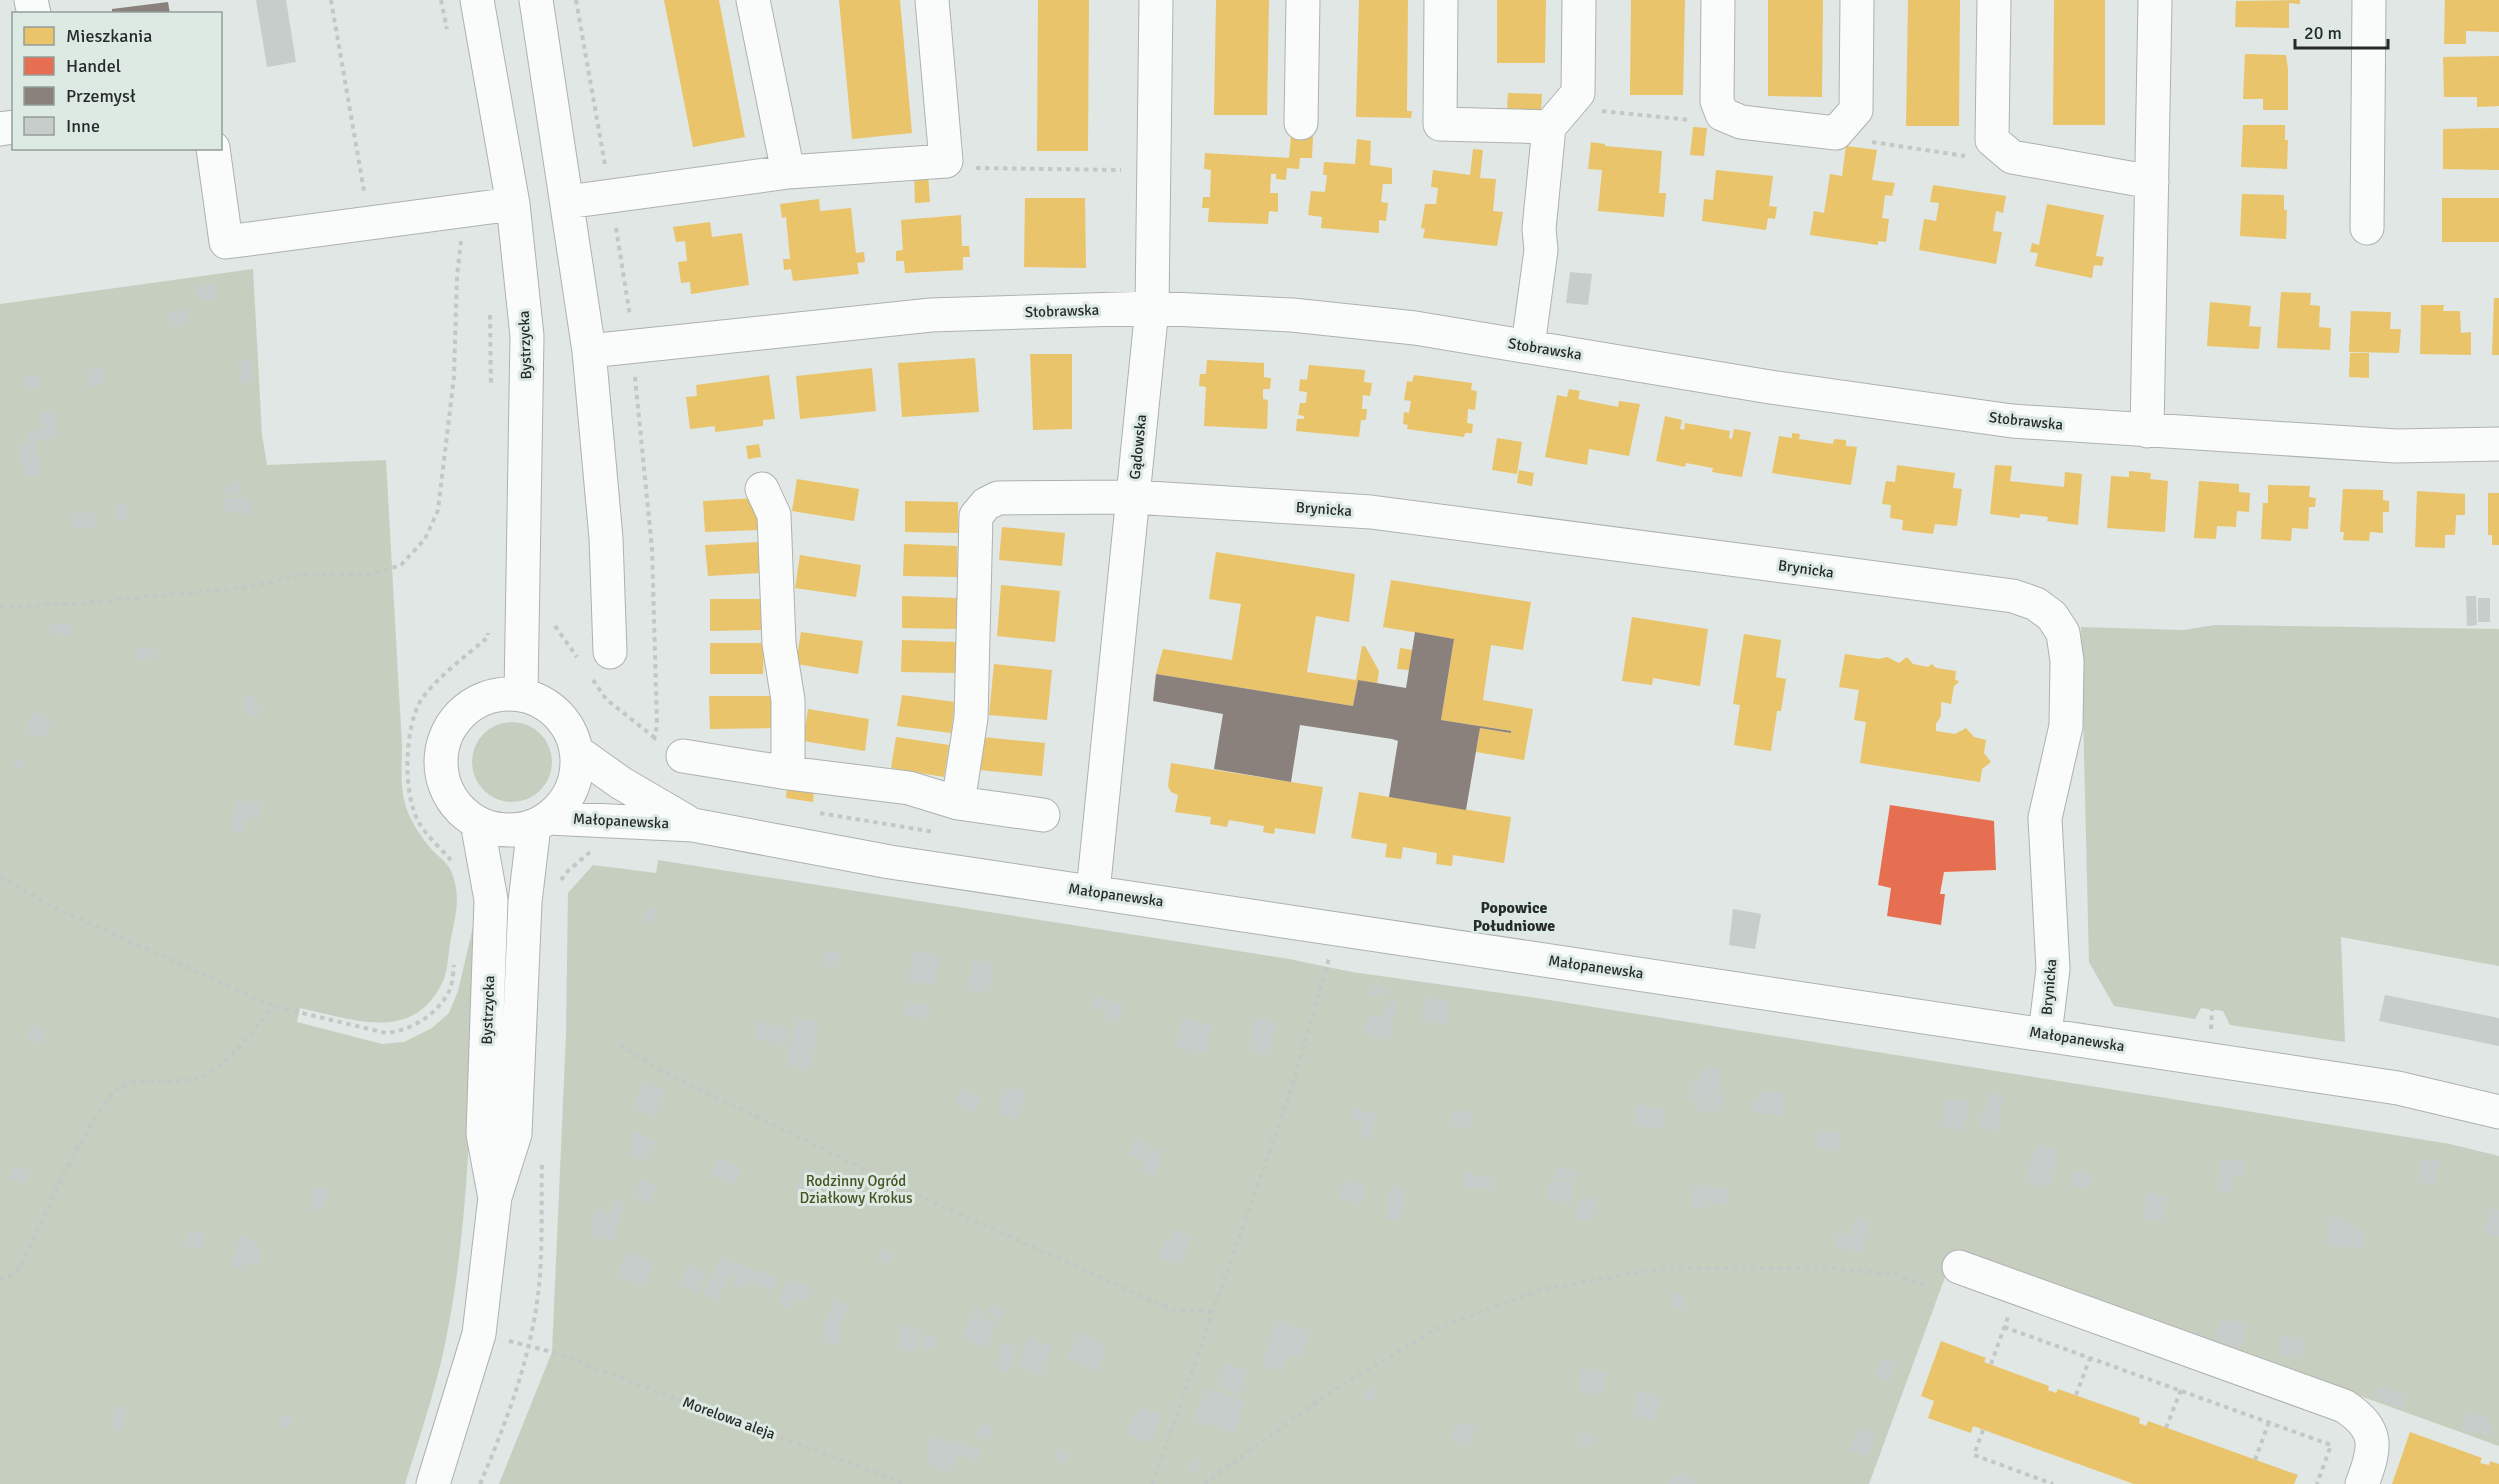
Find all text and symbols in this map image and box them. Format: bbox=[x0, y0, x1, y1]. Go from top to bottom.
legend bbox=[12, 12, 222, 150]
scale bar bbox=[2295, 12, 2388, 50]
text: 20 m bbox=[2304, 22, 2342, 44]
text: Mieszkania bbox=[66, 25, 152, 47]
text: Handel bbox=[66, 55, 121, 77]
text: Przemysł bbox=[66, 85, 136, 107]
text: Inne bbox=[66, 115, 100, 137]
street label: Stobrawska bbox=[1024, 301, 1100, 321]
street label: Bystrzycka bbox=[515, 310, 535, 380]
street label: Stobrawska bbox=[1507, 334, 1583, 364]
street label: Stobrawska bbox=[1988, 408, 2064, 434]
street label: Gądowska bbox=[1126, 414, 1150, 480]
street label: Brynicka bbox=[1295, 498, 1353, 520]
street label: Brynicka bbox=[1777, 556, 1835, 582]
street label: Małopanewska bbox=[573, 809, 669, 833]
street label: Małopanewska bbox=[1067, 879, 1165, 911]
district label: Popowice Południowe bbox=[1473, 898, 1555, 936]
street label: Małopanewska bbox=[1547, 951, 1645, 983]
street label: Brynicka bbox=[2038, 958, 2060, 1016]
street label: Bystrzycka bbox=[478, 975, 498, 1045]
street label: Małopanewska bbox=[2028, 1023, 2126, 1055]
park label: Rodzinny Ogród Działkowy Krokus bbox=[800, 1172, 913, 1207]
street label: Morelowa aleja bbox=[680, 1393, 778, 1443]

